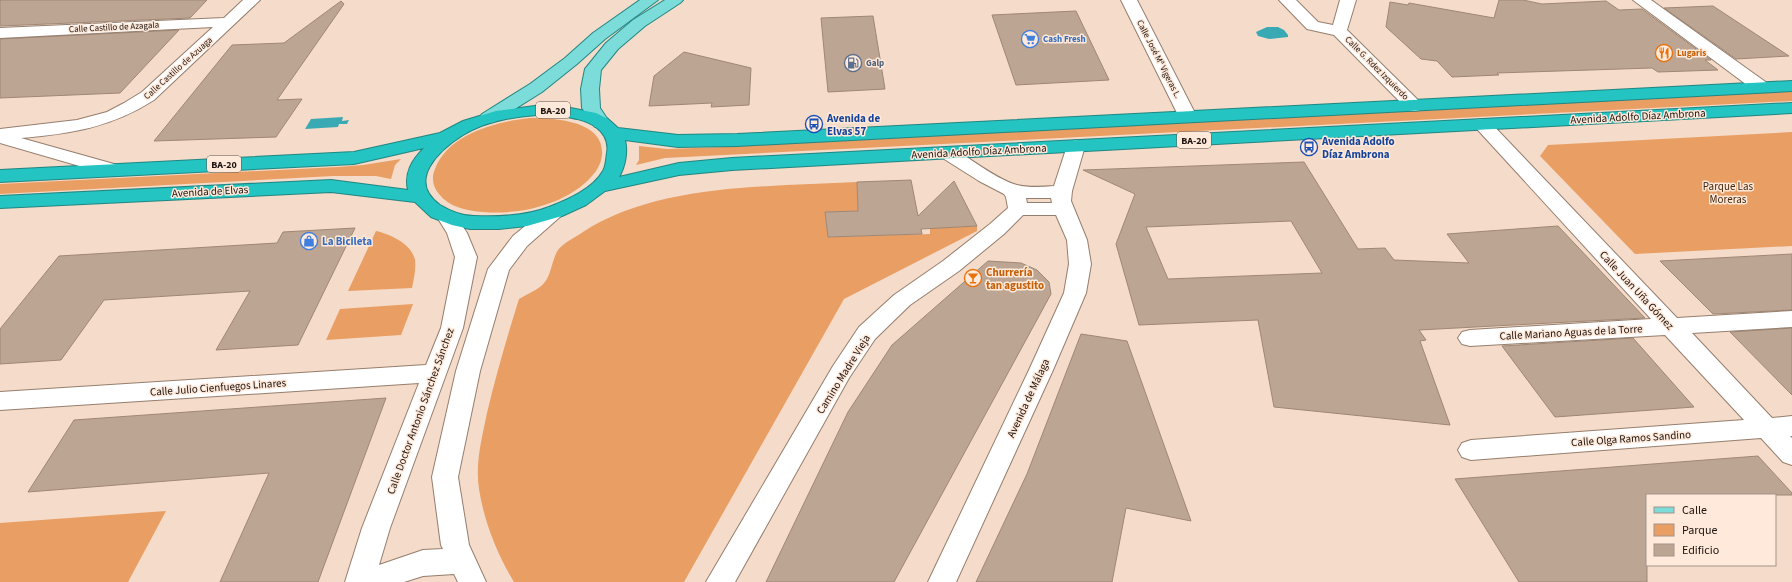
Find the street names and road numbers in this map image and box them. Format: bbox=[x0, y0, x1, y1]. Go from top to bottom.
street label: Calle José Mª Vigeras L. bbox=[1133, 18, 1184, 101]
street label: Calle Castillo de Azagala bbox=[69, 19, 159, 36]
street label: Calle G. Rdez Izquierdo bbox=[1342, 33, 1412, 103]
street label: Calle Castillo de Azuaga bbox=[141, 34, 216, 103]
road number: BA-20 bbox=[536, 102, 570, 118]
street label: Avenida Adolfo Díaz Ambrona bbox=[1570, 105, 1706, 128]
road number: BA-20 bbox=[1177, 132, 1211, 148]
street label: Avenida Adolfo Díaz Ambrona bbox=[911, 140, 1047, 163]
road number: BA-20 bbox=[207, 156, 241, 172]
street label: Avenida de Elvas bbox=[171, 182, 249, 201]
street label: Calle Juan Uña Gómez bbox=[1596, 248, 1677, 333]
street label: Calle Mariano Aguas de la Torre bbox=[1499, 321, 1643, 344]
street label: Calle Doctor Antonio Sánchez Sánchez bbox=[383, 326, 458, 496]
street label: Camino Madre Vieja bbox=[813, 332, 874, 417]
street label: Avenida de Málaga bbox=[1004, 356, 1053, 440]
street label: Calle Julio Cienfuegos Linares bbox=[149, 375, 287, 400]
street label: Calle Olga Ramos Sandino bbox=[1571, 427, 1692, 450]

